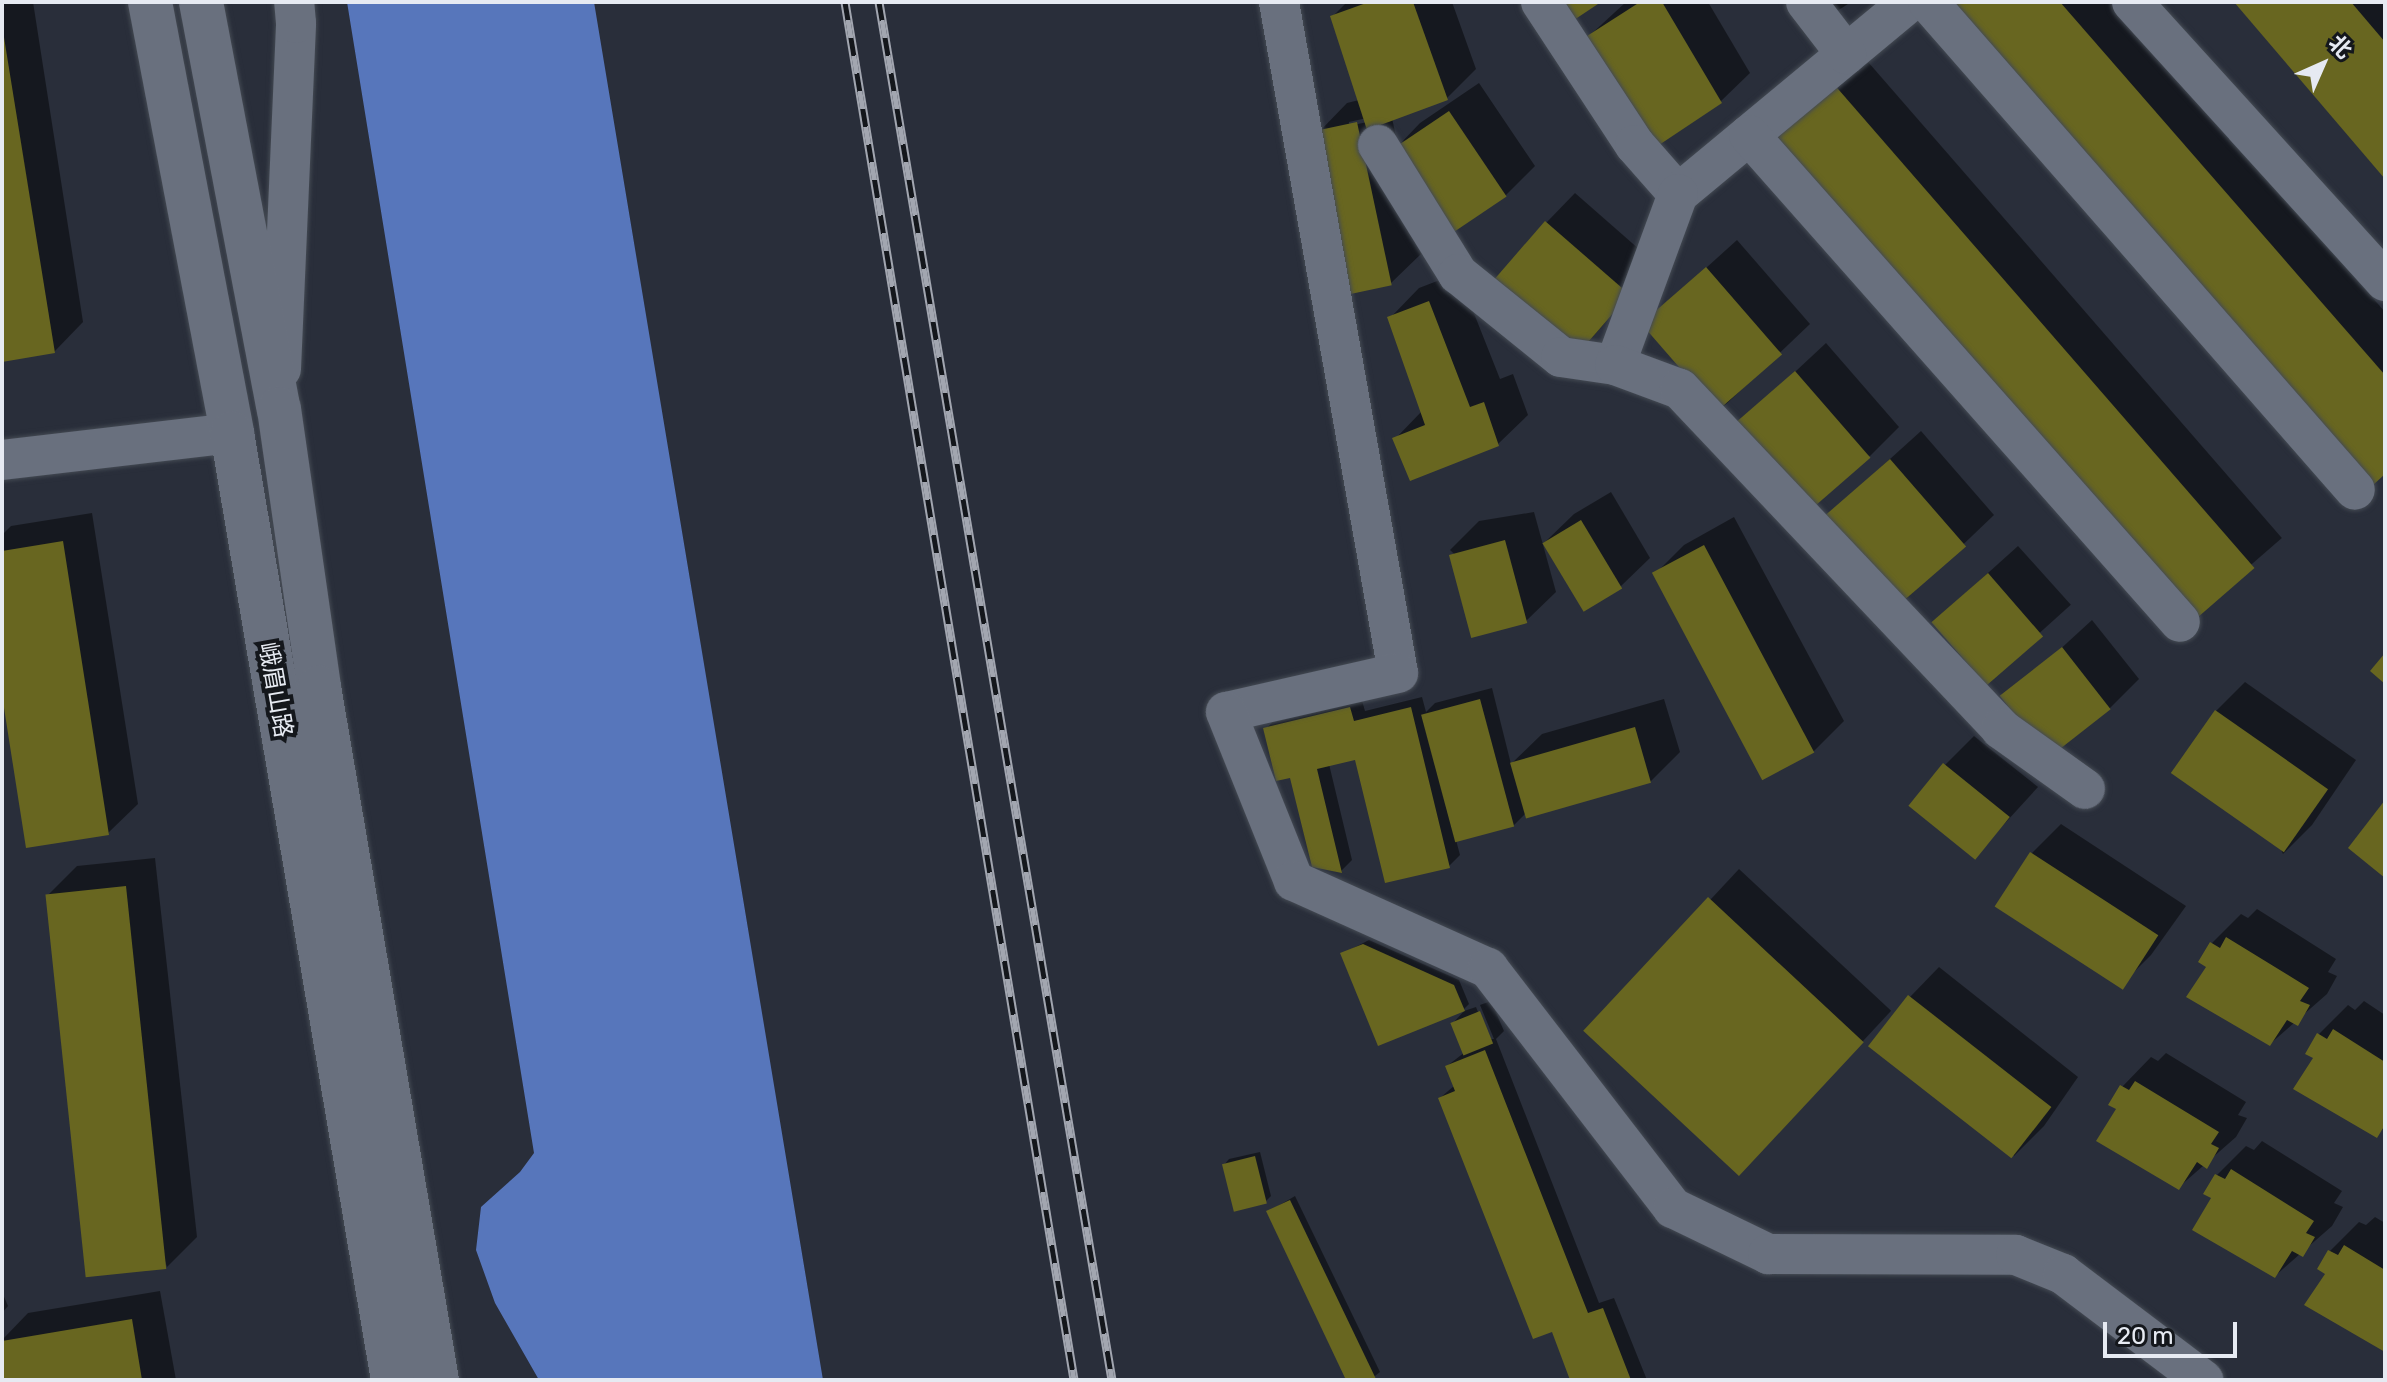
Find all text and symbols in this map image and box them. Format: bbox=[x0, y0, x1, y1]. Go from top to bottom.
north arrow bbox=[2283, 24, 2363, 104]
text: 北 bbox=[2323, 29, 2358, 64]
street label: 峨眉山路 bbox=[252, 640, 298, 740]
scale bar bbox=[2107, 1306, 2241, 1356]
text: 20 m bbox=[2117, 1322, 2174, 1350]

